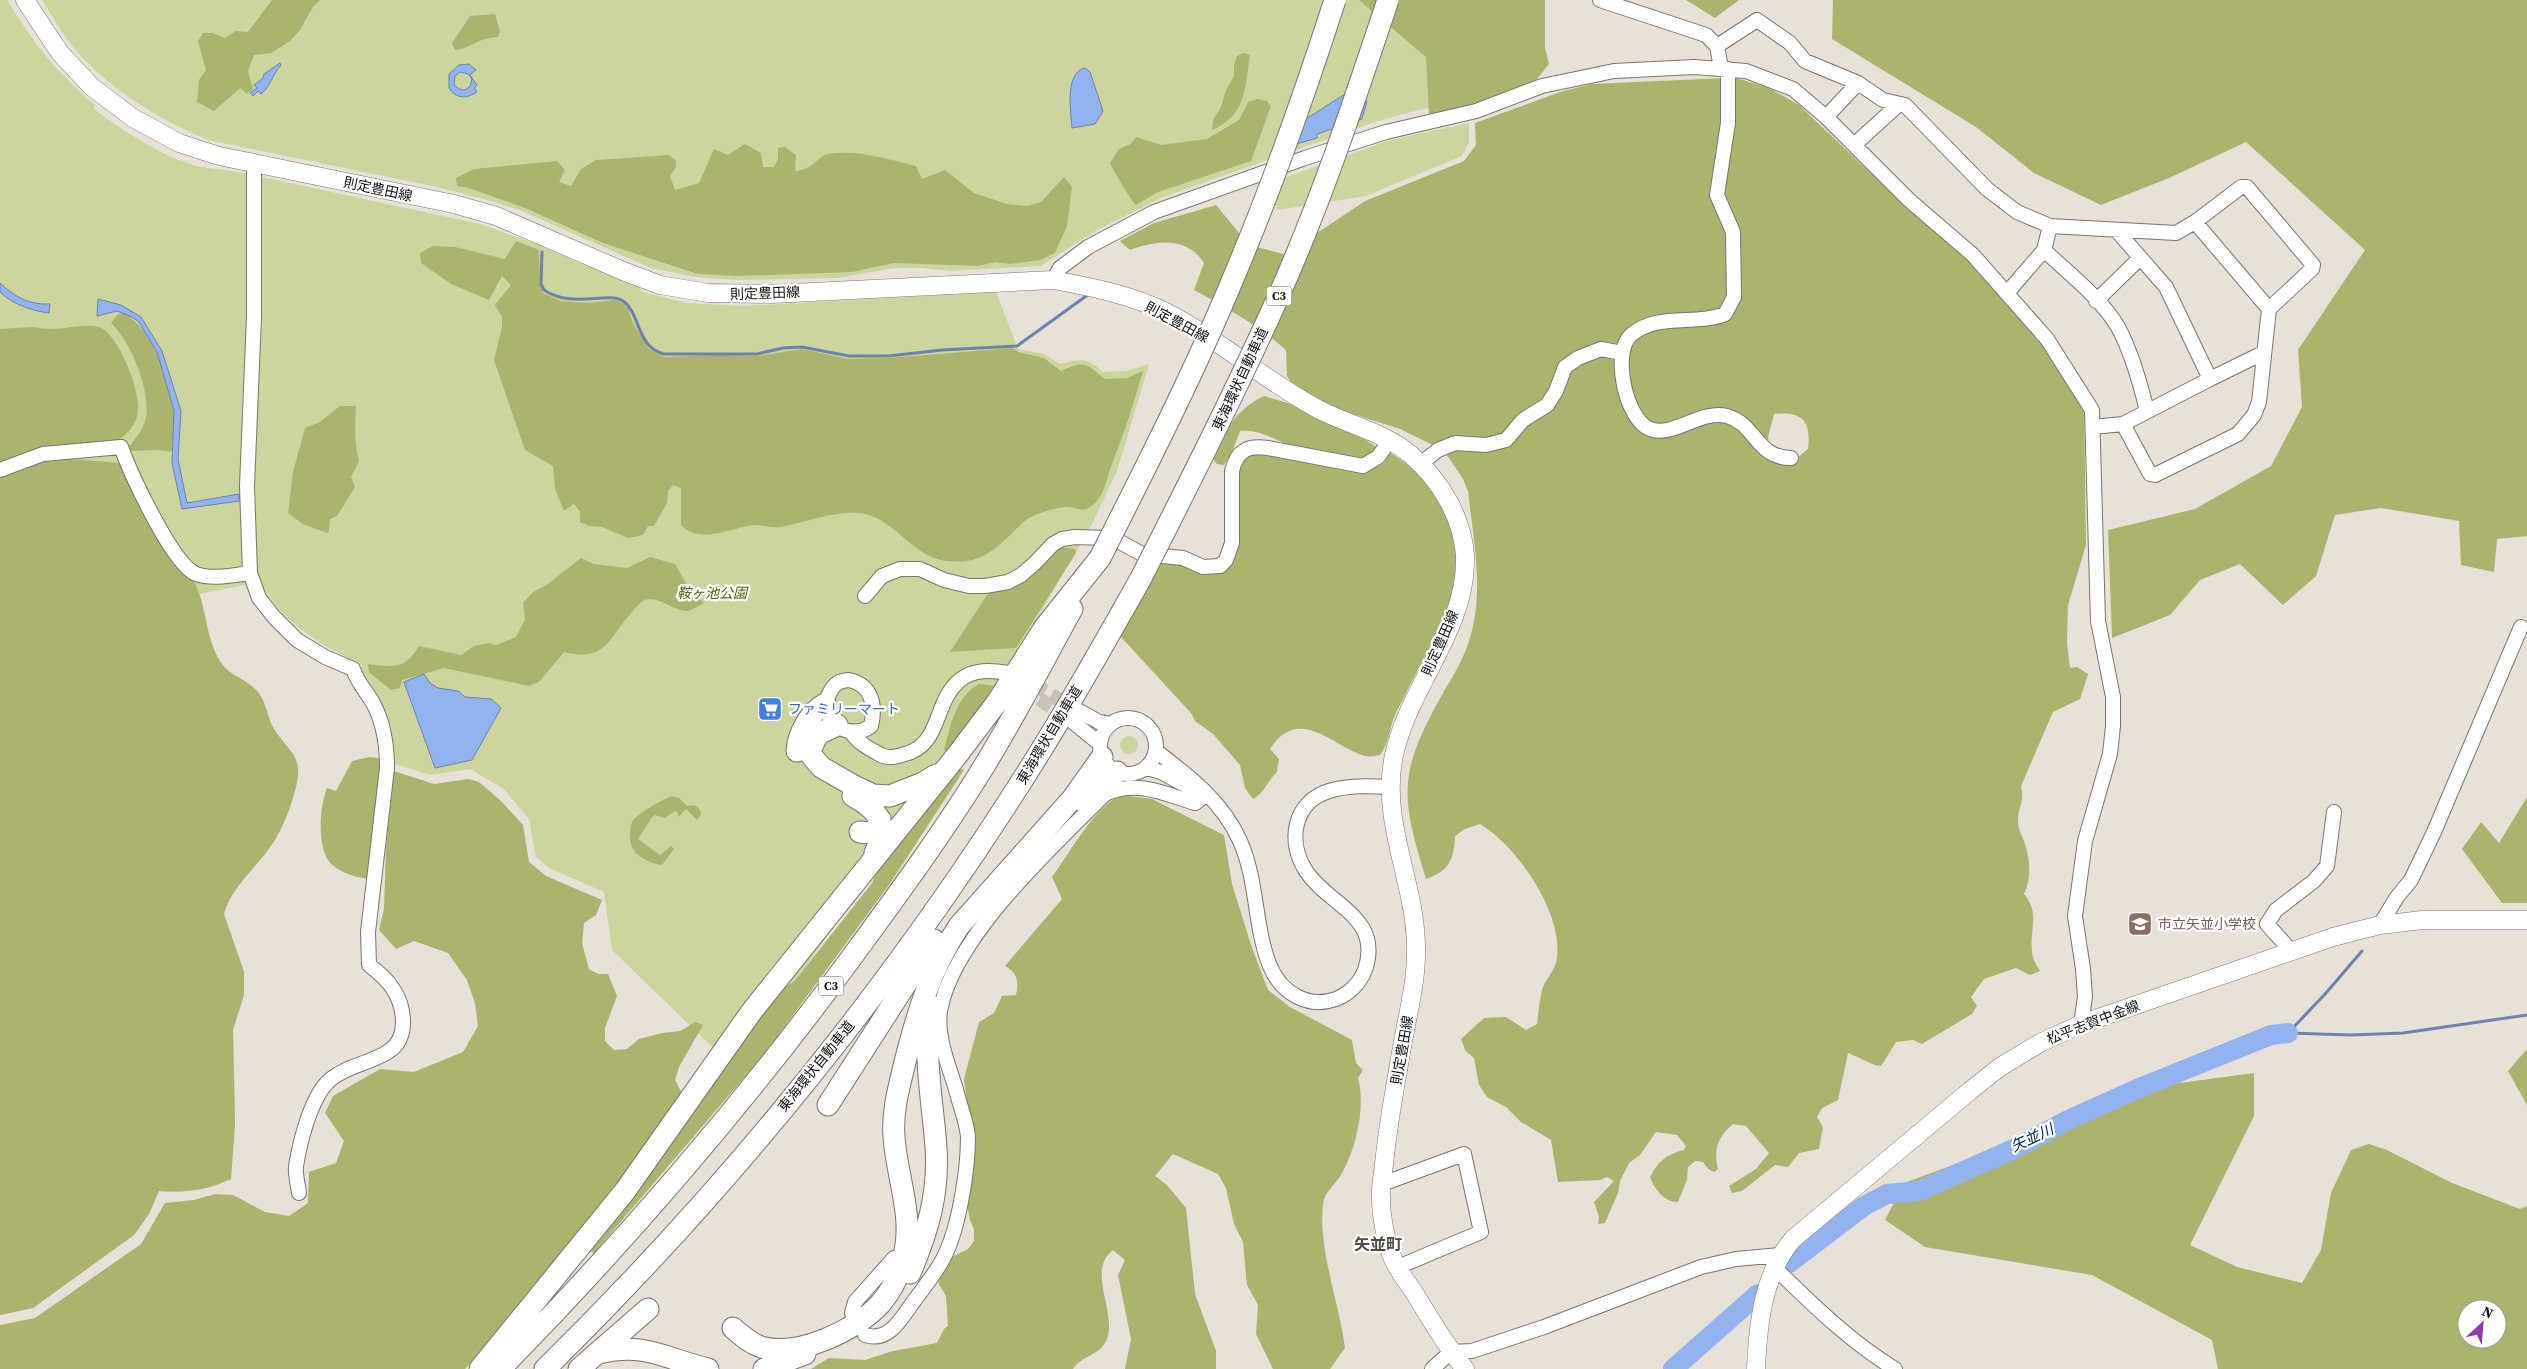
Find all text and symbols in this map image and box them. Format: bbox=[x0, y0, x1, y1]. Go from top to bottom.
street label: 則定豊田線 bbox=[342, 172, 414, 206]
street label: 則定豊田線 bbox=[730, 282, 800, 304]
road number: C3 bbox=[1266, 286, 1292, 306]
street label: 則定豊田線 bbox=[1141, 297, 1213, 347]
street label: 東海環状自動車道 bbox=[1207, 324, 1273, 434]
park label: 鞍ヶ池公園 bbox=[677, 583, 749, 603]
street label: 則定豊田線 bbox=[1417, 607, 1463, 679]
street label: 東海環状自動車道 bbox=[1012, 682, 1086, 788]
supermarket icon: ファミリーマート bbox=[757, 696, 783, 722]
place label: ファミリーマート bbox=[788, 699, 900, 719]
school or university icon: 市立矢並小学校 bbox=[2127, 911, 2153, 937]
place label: 市立矢並小学校 bbox=[2158, 914, 2256, 934]
road number: C3 bbox=[818, 976, 844, 996]
street label: 松平志賀中金線 bbox=[2044, 995, 2142, 1049]
street label: 則定豊田線 bbox=[1386, 1014, 1418, 1086]
street label: 東海環状自動車道 bbox=[773, 1016, 859, 1116]
water label: 矢並川 bbox=[2007, 1118, 2058, 1157]
district label: 矢並町 bbox=[1354, 1233, 1402, 1255]
north arrow bbox=[2457, 1299, 2507, 1349]
text: N bbox=[2479, 1301, 2497, 1324]

